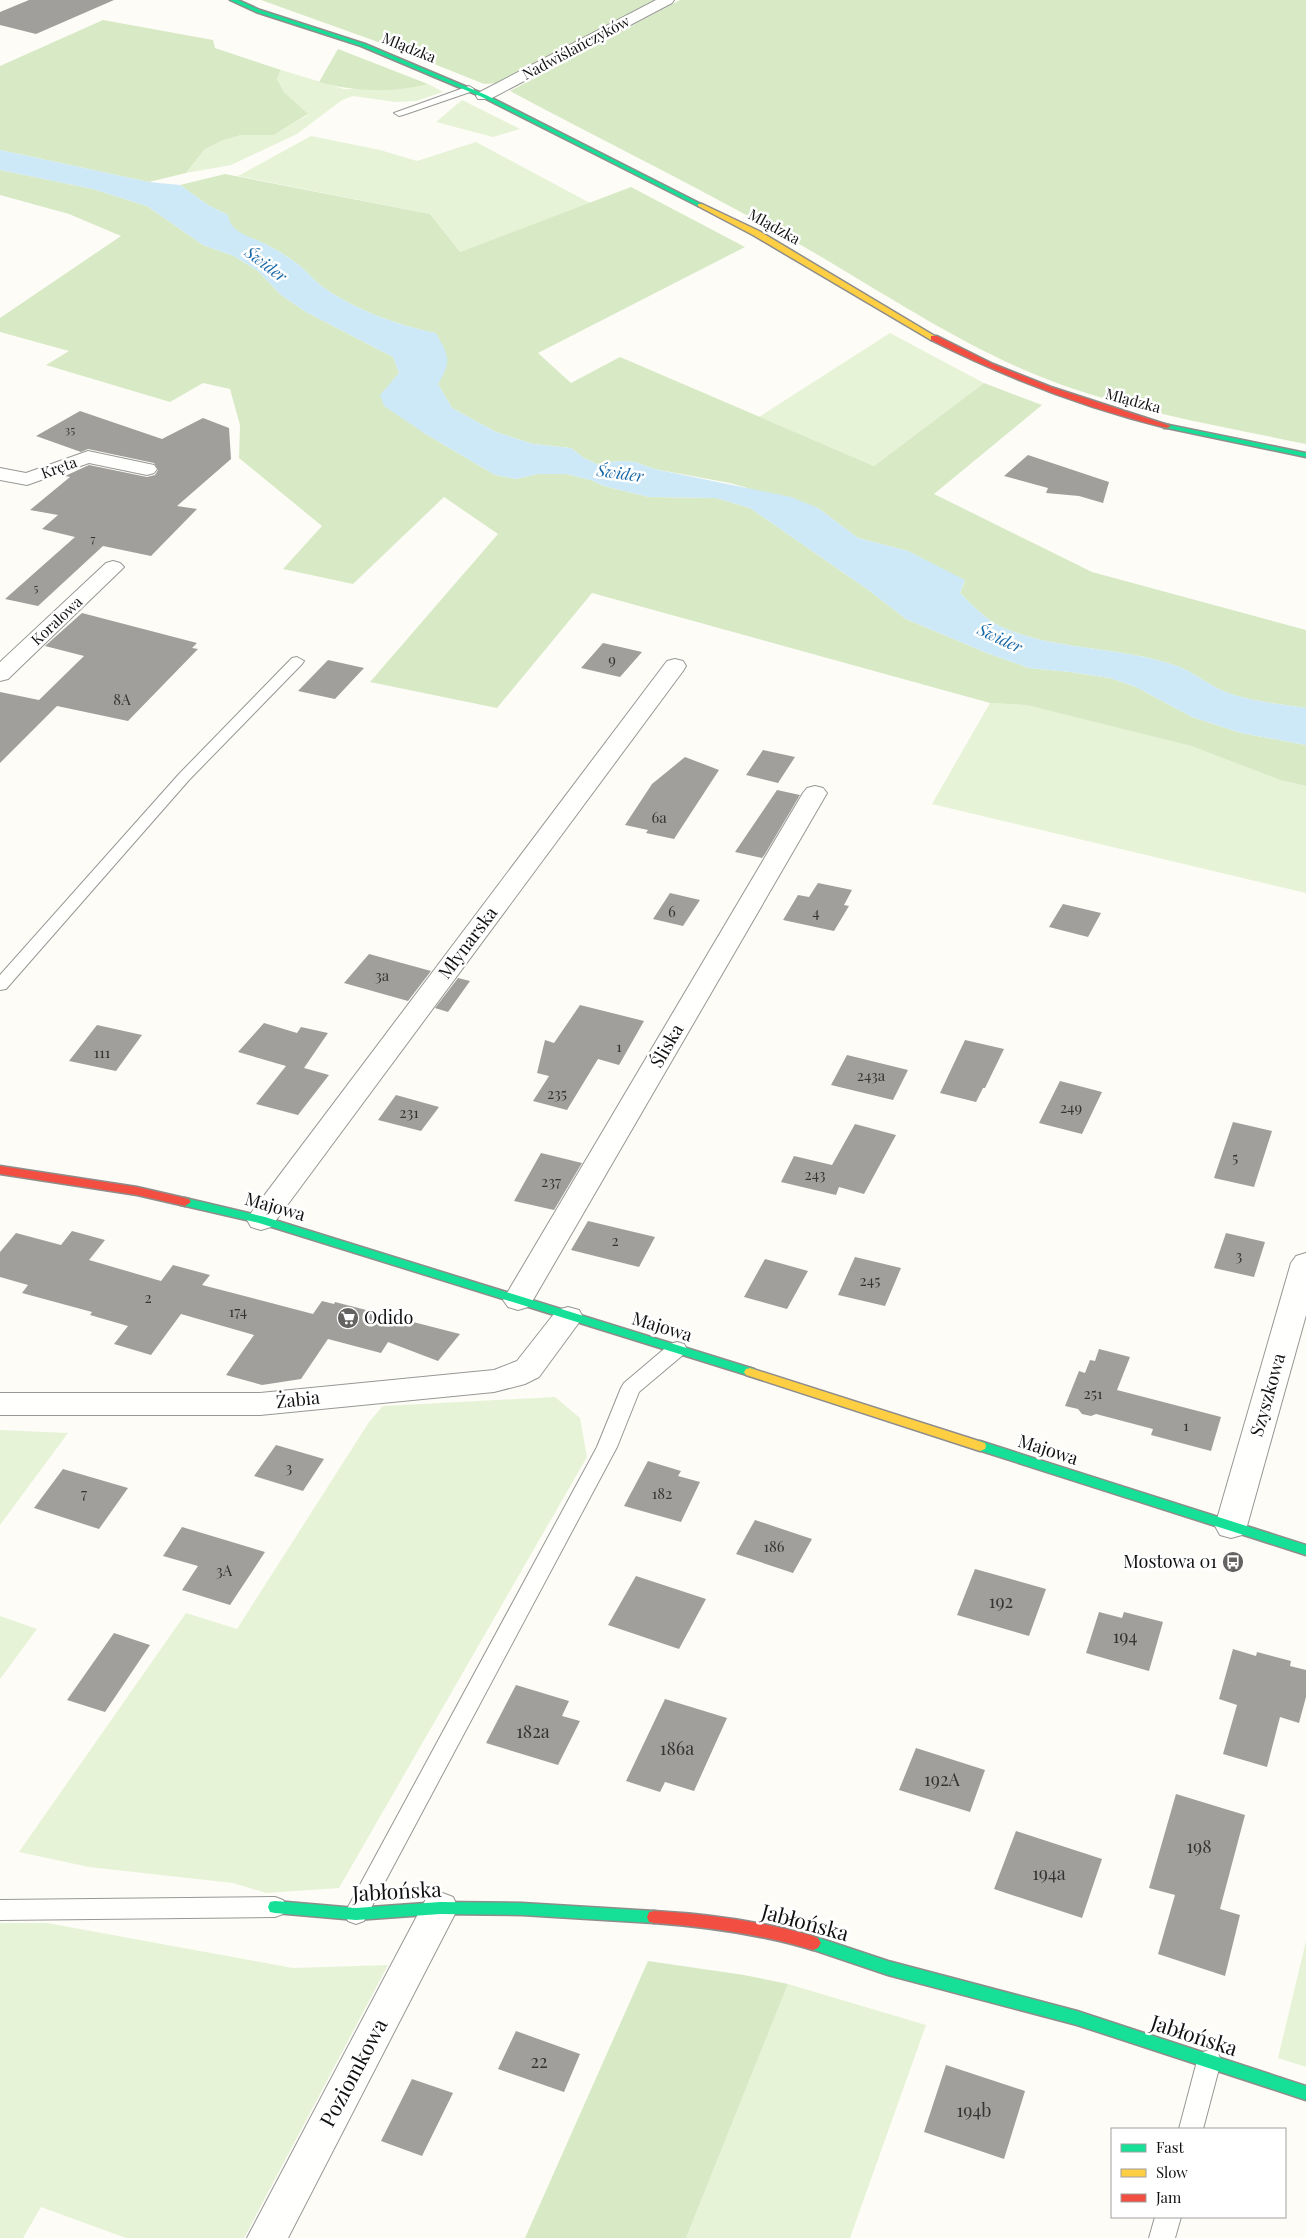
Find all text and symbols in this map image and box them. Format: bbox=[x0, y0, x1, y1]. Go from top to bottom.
street label: Nadwiślańczyków bbox=[518, 10, 633, 84]
street label: Mlądzka bbox=[380, 27, 440, 67]
street label: Mlądzka bbox=[745, 204, 804, 249]
water label: Świder bbox=[240, 240, 292, 287]
street label: Mlądzka bbox=[1103, 383, 1164, 417]
house number: 35 bbox=[65, 421, 75, 437]
street label: Kręta bbox=[38, 451, 80, 483]
water label: Świder bbox=[594, 459, 646, 486]
house number: 7 bbox=[91, 530, 96, 546]
house number: 5 bbox=[34, 579, 39, 595]
street label: Koralowa bbox=[26, 591, 87, 649]
water label: Świder bbox=[974, 618, 1027, 657]
house number: 9 bbox=[608, 649, 616, 669]
house number: 8A bbox=[113, 689, 131, 709]
house number: 6a bbox=[651, 807, 667, 827]
street label: Młynarska bbox=[432, 901, 502, 983]
house number: 6 bbox=[668, 901, 676, 921]
house number: 4 bbox=[812, 902, 820, 922]
house number: 3a bbox=[375, 965, 390, 985]
street label: Śliska bbox=[644, 1019, 688, 1072]
house number: 1 bbox=[616, 1036, 622, 1056]
house number: 111 bbox=[94, 1042, 111, 1062]
house number: 243a bbox=[857, 1065, 886, 1085]
house number: 235 bbox=[547, 1083, 567, 1103]
house number: 249 bbox=[1060, 1097, 1082, 1117]
house number: 231 bbox=[399, 1102, 419, 1122]
house number: 5 bbox=[1232, 1147, 1238, 1167]
house number: 243 bbox=[804, 1164, 826, 1184]
house number: 237 bbox=[541, 1171, 561, 1191]
street label: Majowa bbox=[242, 1186, 308, 1226]
house number: 2 bbox=[611, 1230, 619, 1250]
house number: 3 bbox=[1236, 1245, 1243, 1265]
house number: 245 bbox=[860, 1270, 880, 1290]
house number: 2 bbox=[144, 1287, 152, 1307]
house number: 174 bbox=[229, 1301, 247, 1321]
place label: Odido bbox=[364, 1305, 414, 1329]
supermarket icon: Odido bbox=[336, 1306, 360, 1330]
street label: Majowa bbox=[629, 1306, 695, 1347]
street label: Szyszkowa bbox=[1244, 1350, 1290, 1439]
house number: 251 bbox=[1084, 1383, 1103, 1403]
street label: Żabia bbox=[275, 1385, 321, 1413]
house number: 1 bbox=[1183, 1415, 1189, 1435]
street label: Majowa bbox=[1015, 1428, 1081, 1470]
house number: 3 bbox=[286, 1457, 293, 1477]
house number: 7 bbox=[81, 1483, 87, 1503]
house number: 182 bbox=[652, 1483, 672, 1503]
house number: 186 bbox=[763, 1536, 785, 1556]
place label: Mostowa 01 bbox=[1123, 1549, 1217, 1573]
bus stop icon: Mostowa 01 bbox=[1221, 1550, 1245, 1574]
house number: 3A bbox=[216, 1560, 233, 1580]
house number: 192 bbox=[989, 1589, 1013, 1613]
house number: 194 bbox=[1113, 1624, 1137, 1648]
house number: 182a bbox=[516, 1719, 550, 1743]
house number: 186a bbox=[660, 1736, 694, 1760]
house number: 192A bbox=[924, 1767, 961, 1791]
house number: 198 bbox=[1186, 1834, 1212, 1858]
house number: 194a bbox=[1032, 1861, 1066, 1885]
street label: Jabłońska bbox=[350, 1874, 443, 1906]
street label: Jabłońska bbox=[758, 1896, 853, 1946]
street label: Jabłońska bbox=[1147, 2007, 1242, 2061]
street label: Poziomkowa bbox=[312, 2013, 393, 2131]
house number: 22 bbox=[530, 2049, 548, 2073]
house number: 194b bbox=[957, 2098, 991, 2122]
legend bbox=[1111, 2128, 1286, 2218]
text: Fast bbox=[1156, 2137, 1185, 2157]
text: Slow bbox=[1156, 2162, 1188, 2182]
text: Jam bbox=[1155, 2187, 1182, 2207]

